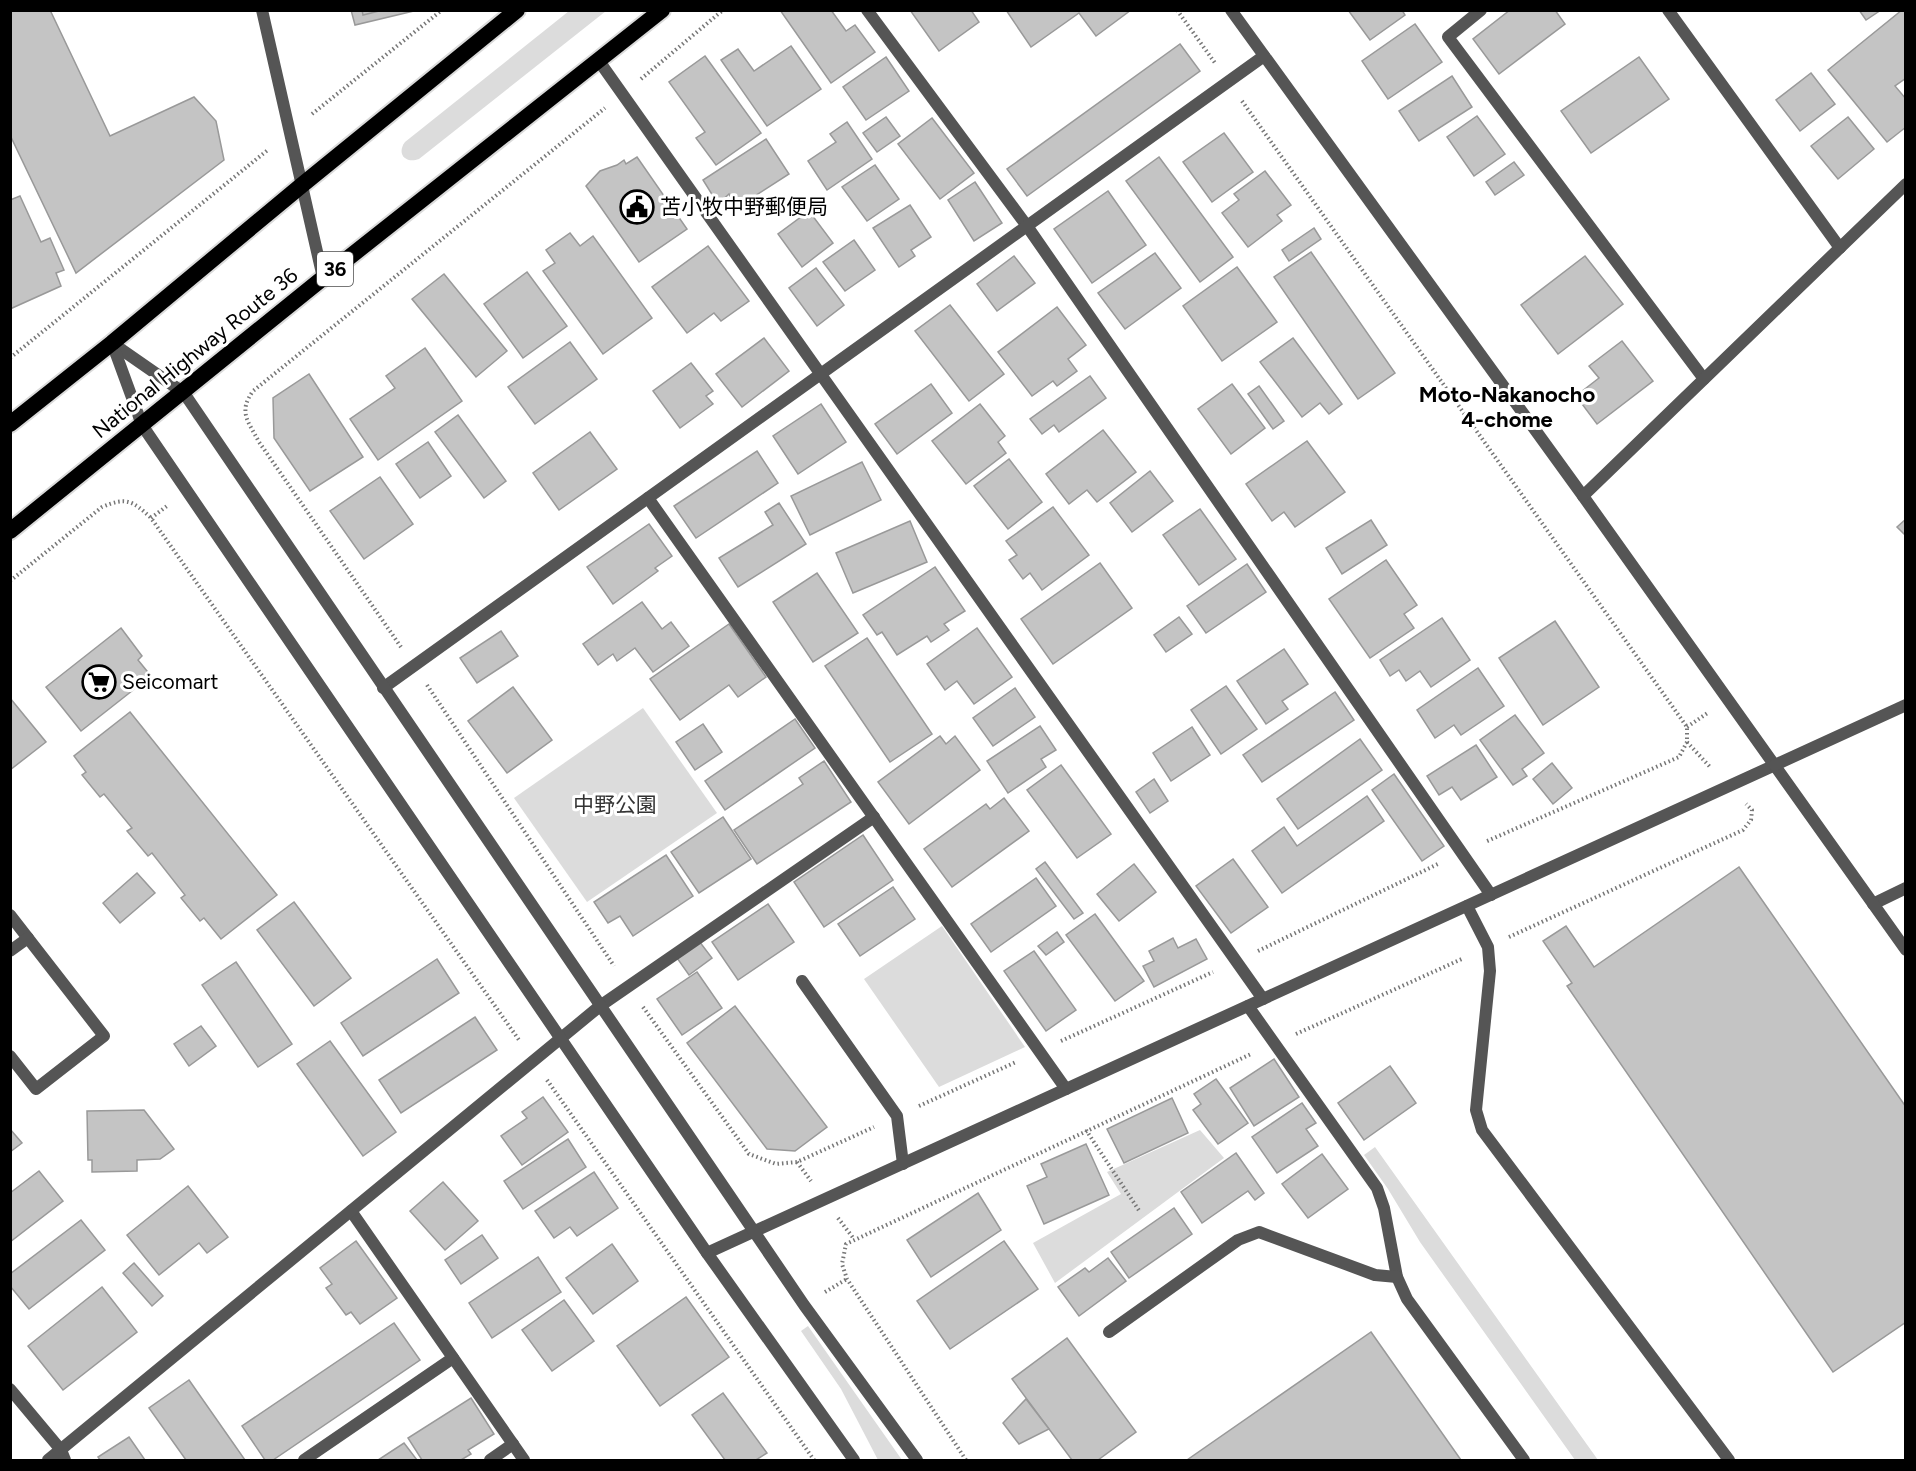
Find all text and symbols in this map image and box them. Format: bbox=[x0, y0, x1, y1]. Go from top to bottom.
public building icon: 苫小牧中野郵便局 bbox=[619, 189, 655, 225]
place label: 苫小牧中野郵便局 bbox=[660, 194, 828, 219]
road number: 36 bbox=[317, 252, 353, 286]
street label: National Highway Route 36 bbox=[87, 262, 302, 443]
district label: Moto-Nakanocho 4-chome bbox=[1419, 381, 1595, 433]
supermarket icon: Seicomart bbox=[81, 664, 117, 700]
place label: Seicomart bbox=[122, 669, 218, 694]
park label: 中野公園 bbox=[573, 792, 657, 817]

